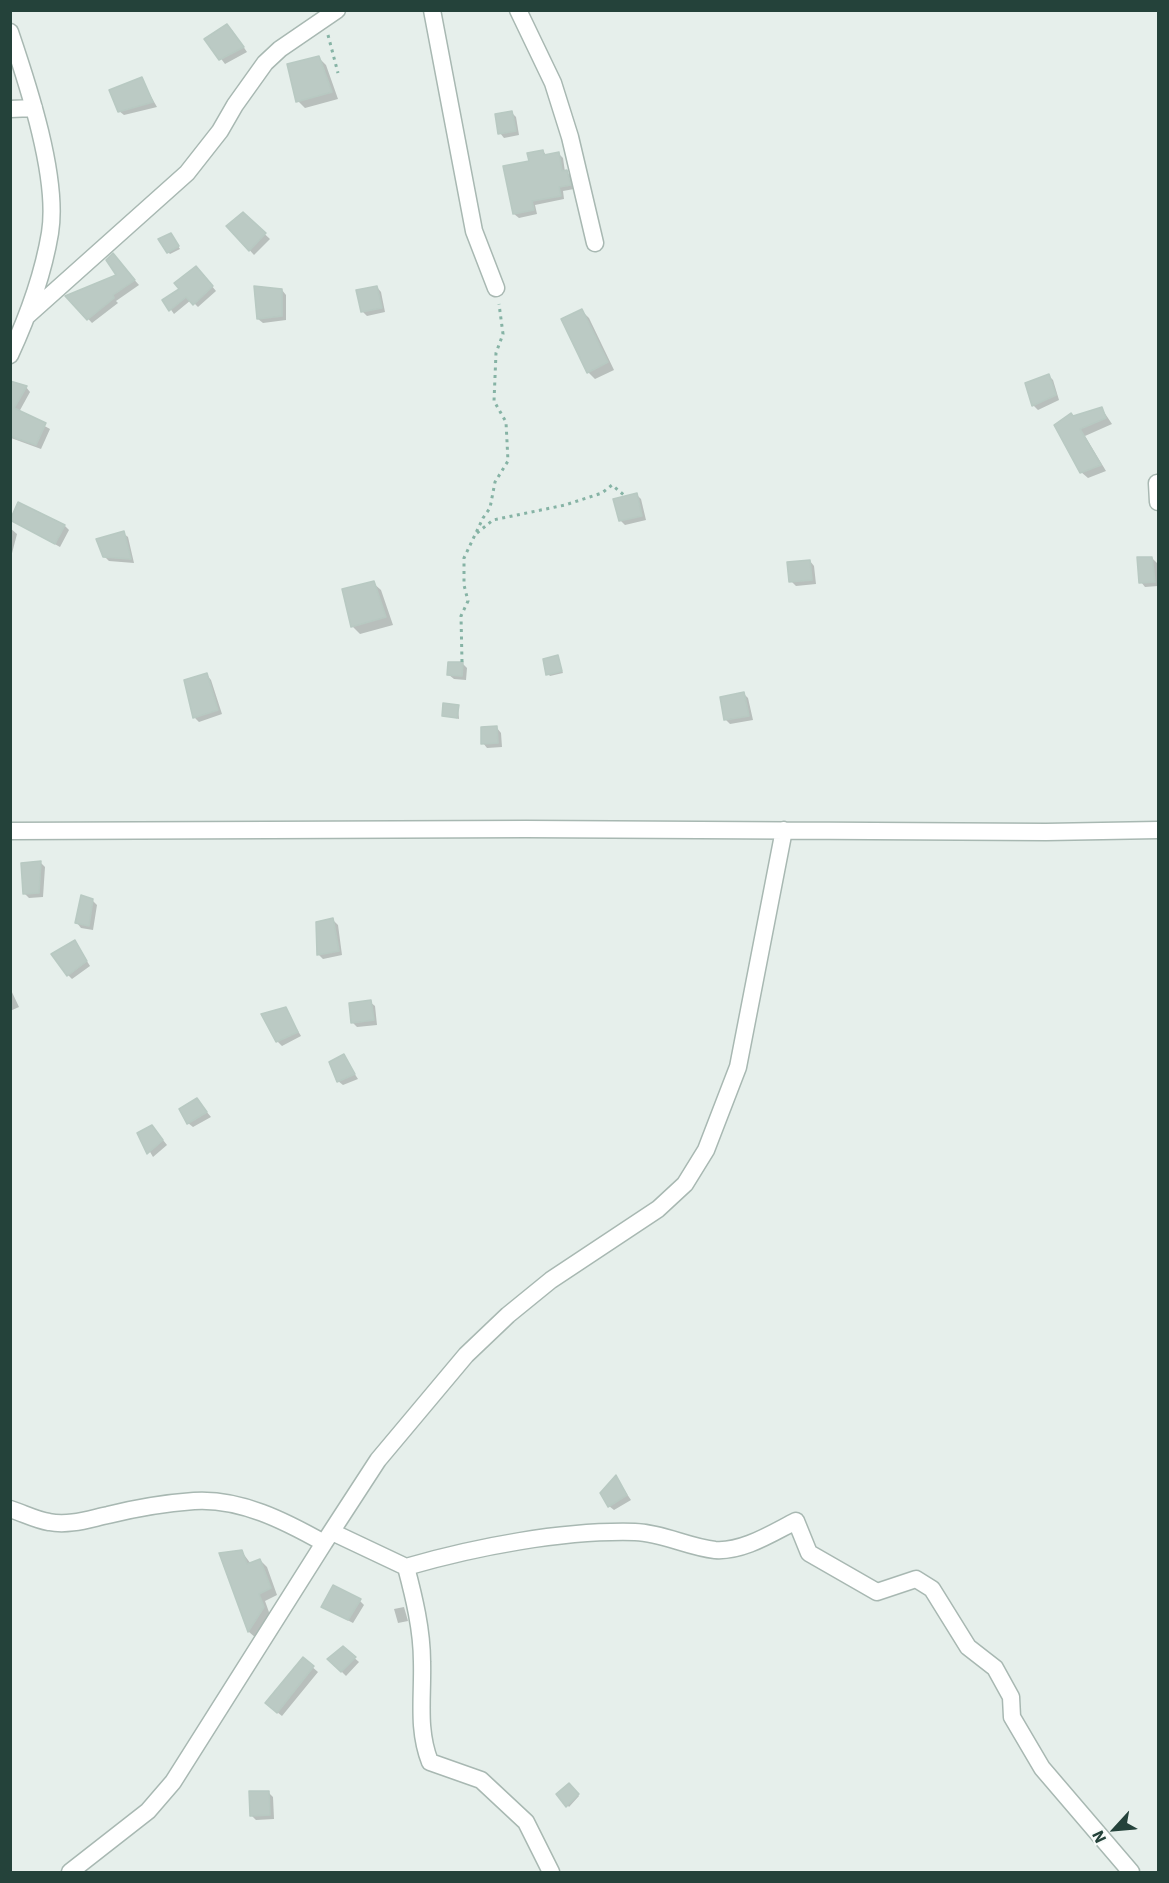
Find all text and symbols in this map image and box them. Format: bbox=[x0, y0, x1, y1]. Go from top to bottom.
north arrow bbox=[1085, 1799, 1145, 1859]
text: N bbox=[1087, 1827, 1110, 1846]

